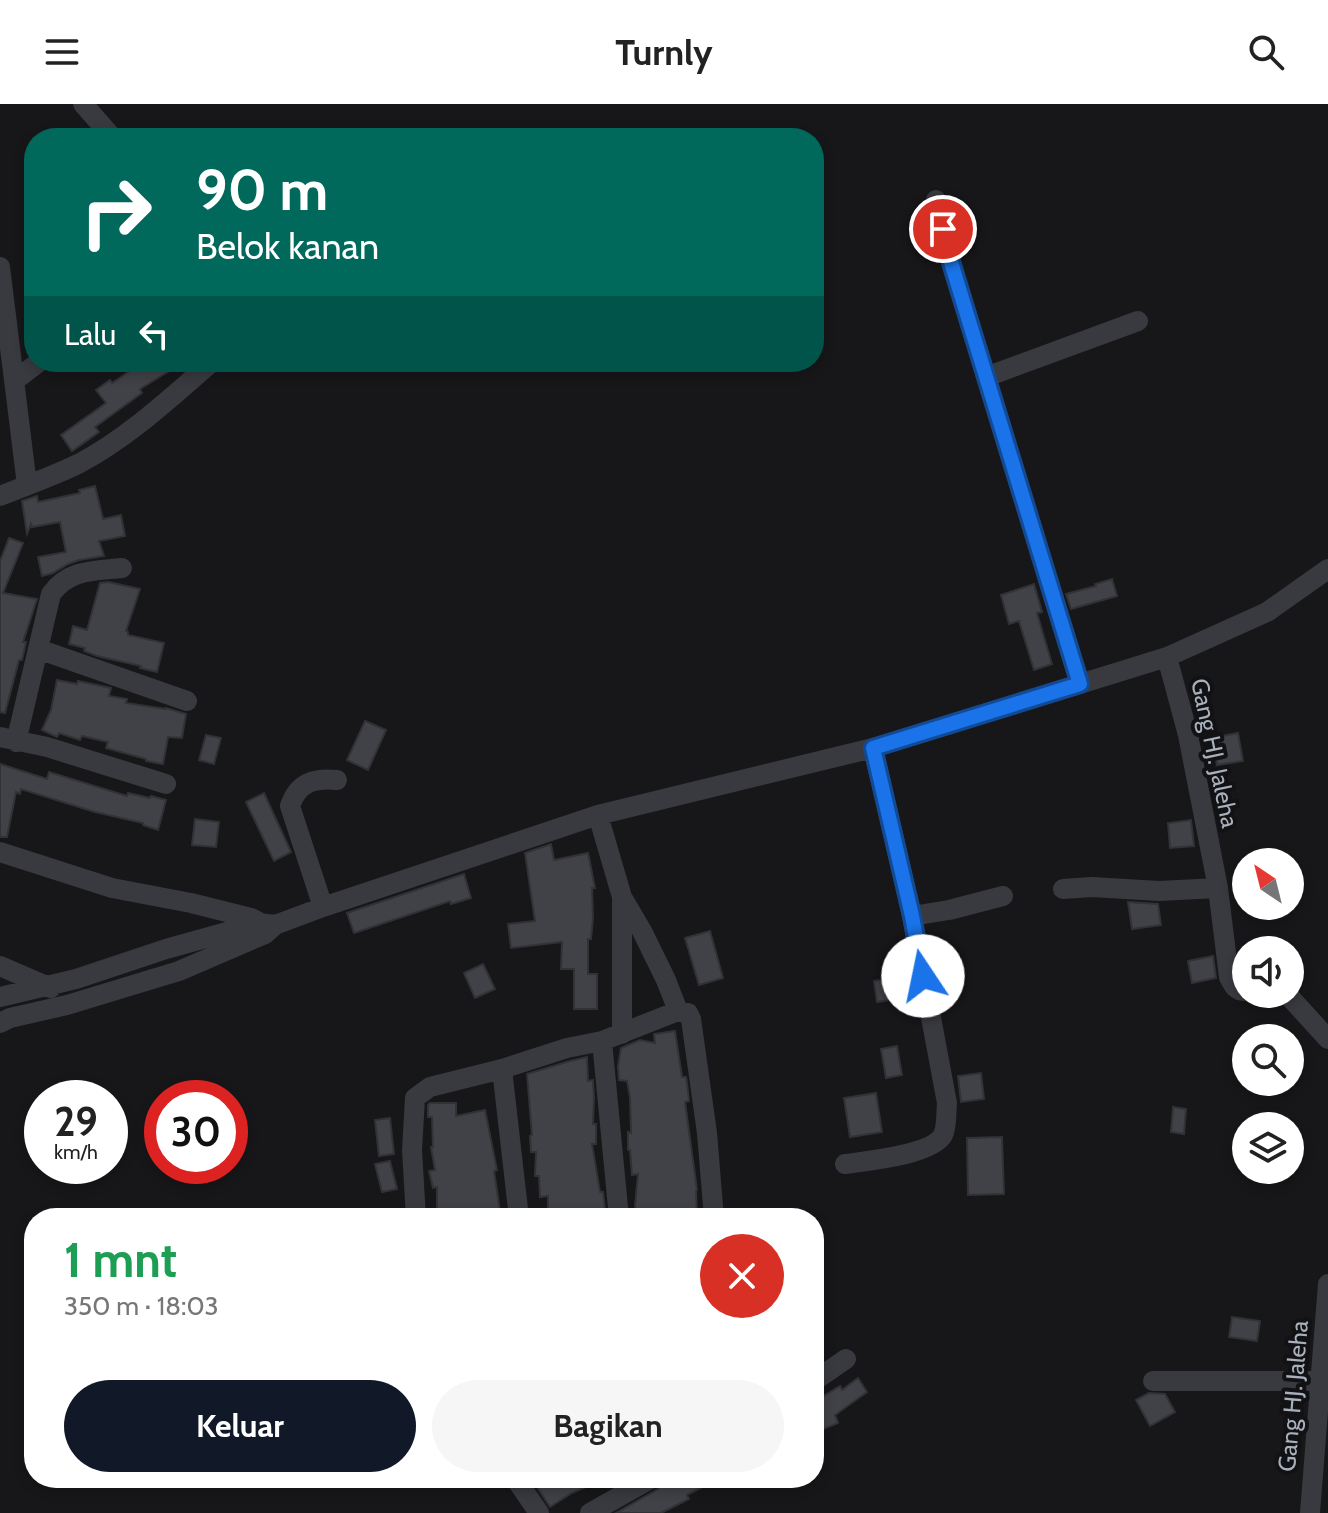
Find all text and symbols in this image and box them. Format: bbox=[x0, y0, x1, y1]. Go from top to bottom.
icon: menu bbox=[40, 30, 84, 74]
text: Turnly bbox=[615, 30, 713, 74]
icon: search bbox=[1244, 30, 1288, 74]
text: 90 m bbox=[196, 156, 328, 224]
icon: right bbox=[64, 160, 168, 264]
pin bbox=[909, 195, 977, 263]
icon: arrive bbox=[921, 207, 965, 251]
text: Belok kanan bbox=[196, 224, 379, 268]
icon: left bbox=[132, 312, 176, 356]
text: Lalu bbox=[64, 316, 116, 353]
street label: Gang HJ. Jaleha bbox=[1185, 676, 1245, 831]
north arrow bbox=[1232, 848, 1304, 920]
map controls bbox=[1232, 848, 1304, 1184]
position arrow bbox=[881, 934, 965, 1018]
button: sound bbox=[1232, 936, 1304, 1008]
button: search bbox=[1232, 1024, 1304, 1096]
speed limit sign: 30 bbox=[144, 1080, 248, 1184]
text: 29 bbox=[54, 1097, 98, 1146]
button: layers bbox=[1232, 1112, 1304, 1184]
text: km/h bbox=[54, 1140, 98, 1164]
text: 1 mnt bbox=[64, 1231, 177, 1289]
button: close bbox=[700, 1234, 784, 1318]
text: 350 m · 18:03 bbox=[64, 1290, 219, 1322]
street label: Gang HJ. Jaleha bbox=[1272, 1319, 1314, 1473]
button: Keluar bbox=[64, 1380, 416, 1472]
button: Bagikan bbox=[432, 1380, 784, 1472]

